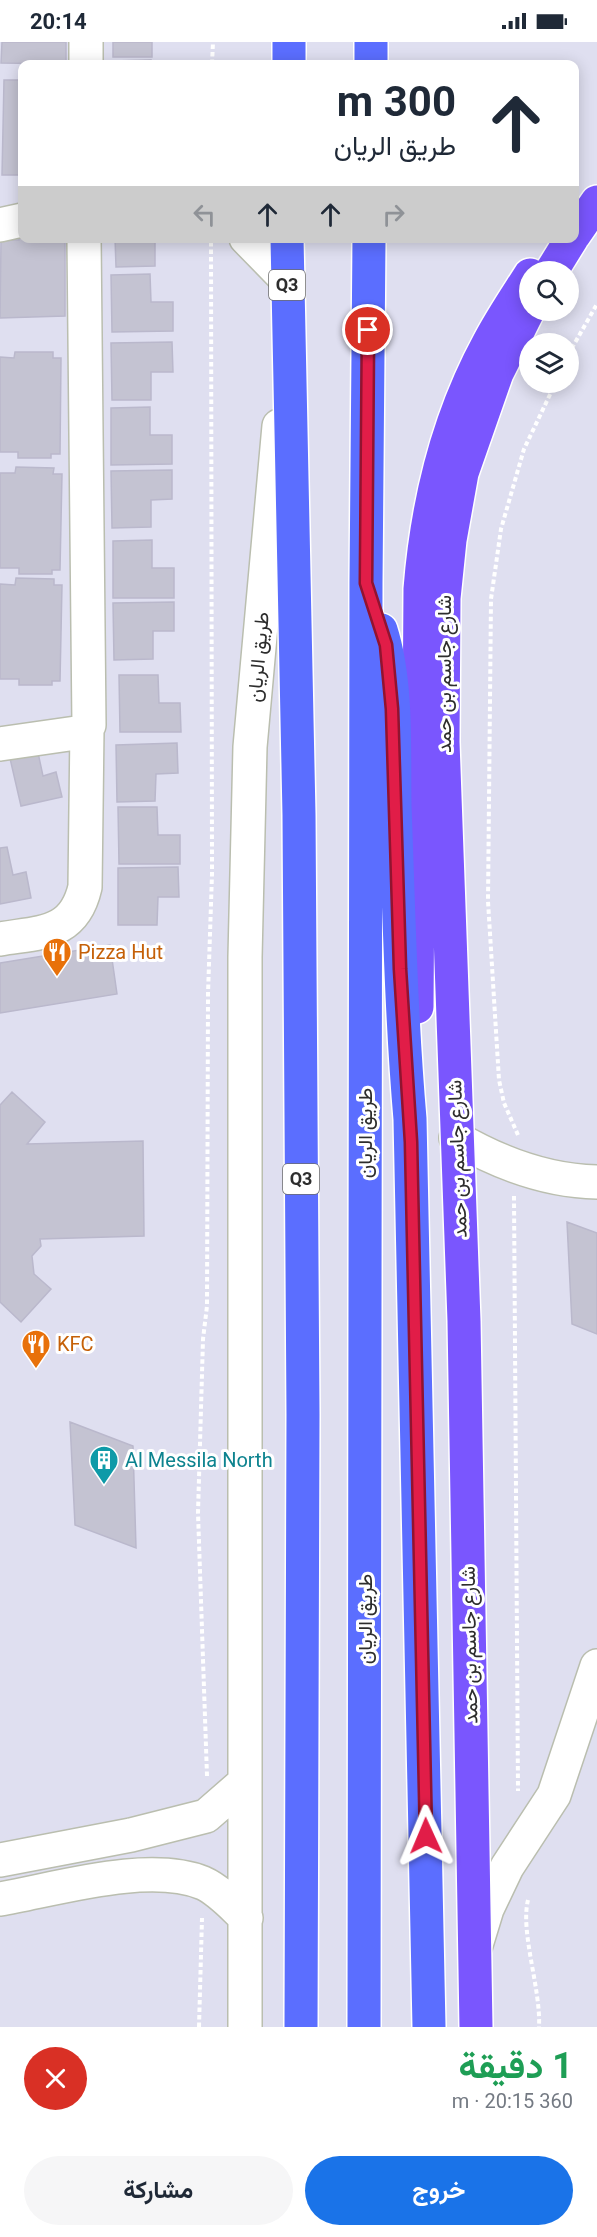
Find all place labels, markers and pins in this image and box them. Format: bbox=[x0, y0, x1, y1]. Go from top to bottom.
pin bbox=[342, 304, 393, 355]
restaurant icon: Pizza Hut bbox=[41, 936, 73, 978]
place label: Pizza Hut bbox=[78, 940, 163, 964]
restaurant icon: KFC bbox=[20, 1328, 52, 1370]
place label: KFC bbox=[57, 1332, 94, 1356]
building icon: Al Messila North bbox=[88, 1444, 120, 1486]
place label: Al Messila North bbox=[125, 1448, 273, 1472]

